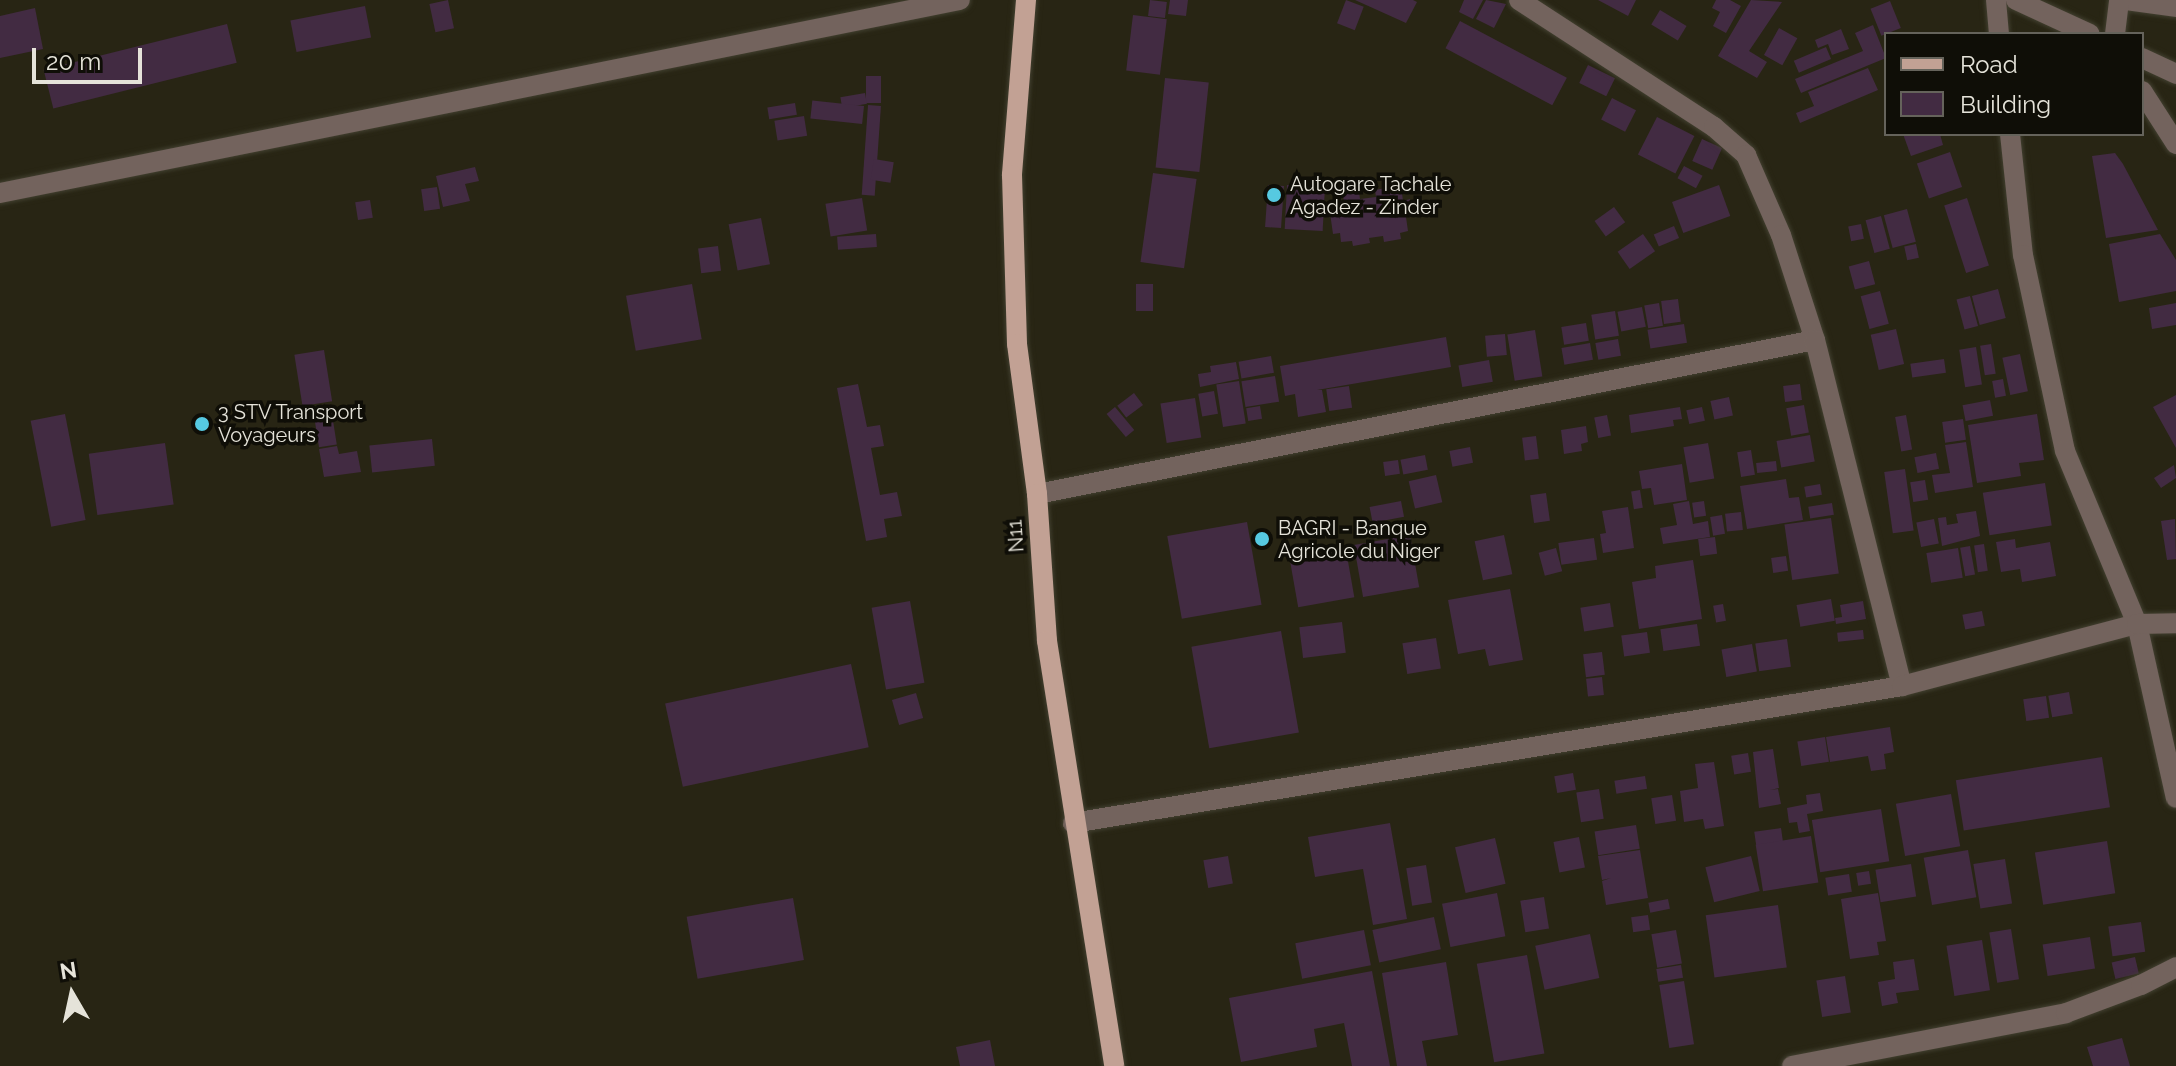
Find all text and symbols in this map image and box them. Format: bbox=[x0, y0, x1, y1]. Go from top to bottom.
scale bar bbox=[36, 32, 146, 82]
legend bbox=[1884, 32, 2144, 136]
text: 20 m bbox=[46, 47, 101, 76]
text: Road bbox=[1960, 50, 2018, 79]
text: Building bbox=[1960, 90, 2051, 119]
place label: Autogare Tachale Agadez - Zinder bbox=[1290, 172, 1452, 219]
marker: Autogare Tachale Agadez - Zinder bbox=[1265, 186, 1283, 204]
place label: 3 STV Transport Voyageurs bbox=[218, 400, 364, 447]
marker: 3 STV Transport Voyageurs bbox=[193, 415, 211, 433]
place label: BAGRI - Banque Agricole du Niger bbox=[1278, 516, 1440, 563]
street label: N11 bbox=[1003, 519, 1029, 553]
marker: BAGRI - Banque Agricole du Niger bbox=[1253, 530, 1271, 548]
north arrow bbox=[32, 954, 112, 1034]
text: N bbox=[58, 956, 79, 984]

